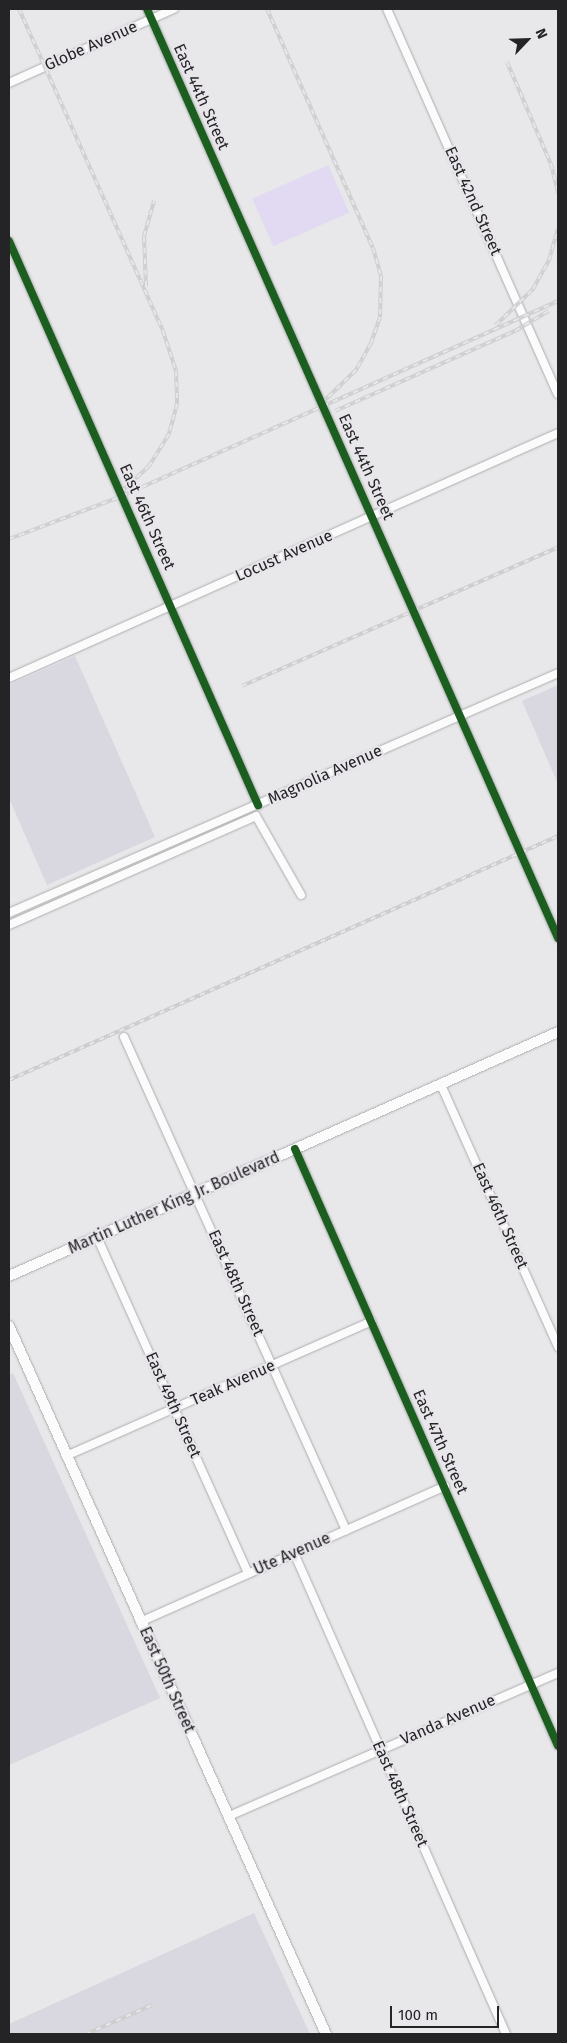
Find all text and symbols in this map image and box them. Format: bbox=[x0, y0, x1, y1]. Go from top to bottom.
north arrow bbox=[502, 15, 552, 65]
street label: Globe Avenue bbox=[42, 17, 140, 75]
text: N bbox=[532, 26, 551, 41]
street label: East 44th Street bbox=[169, 41, 233, 153]
street label: East 42nd Street bbox=[440, 144, 506, 258]
street label: East 44th Street bbox=[334, 411, 398, 523]
street label: East 46th Street bbox=[115, 461, 179, 573]
street label: Locust Avenue bbox=[232, 526, 336, 586]
street label: Magnolia Avenue bbox=[265, 741, 385, 809]
street label: Martin Luther King Jr. Boulevard bbox=[65, 1148, 283, 1258]
street label: East 46th Street bbox=[468, 1160, 532, 1272]
street label: East 48th Street bbox=[204, 1227, 268, 1339]
street label: East 49th Street bbox=[141, 1349, 205, 1461]
street label: Teak Avenue bbox=[188, 1356, 278, 1410]
street label: East 47th Street bbox=[408, 1387, 472, 1497]
street label: Ute Avenue bbox=[251, 1529, 333, 1579]
street label: East 50th Street bbox=[135, 1624, 199, 1736]
street label: Vanda Avenue bbox=[398, 1690, 498, 1750]
street label: East 48th Street bbox=[368, 1738, 432, 1850]
scale bar bbox=[392, 1996, 501, 2028]
text: 100 m bbox=[398, 2006, 438, 2024]

